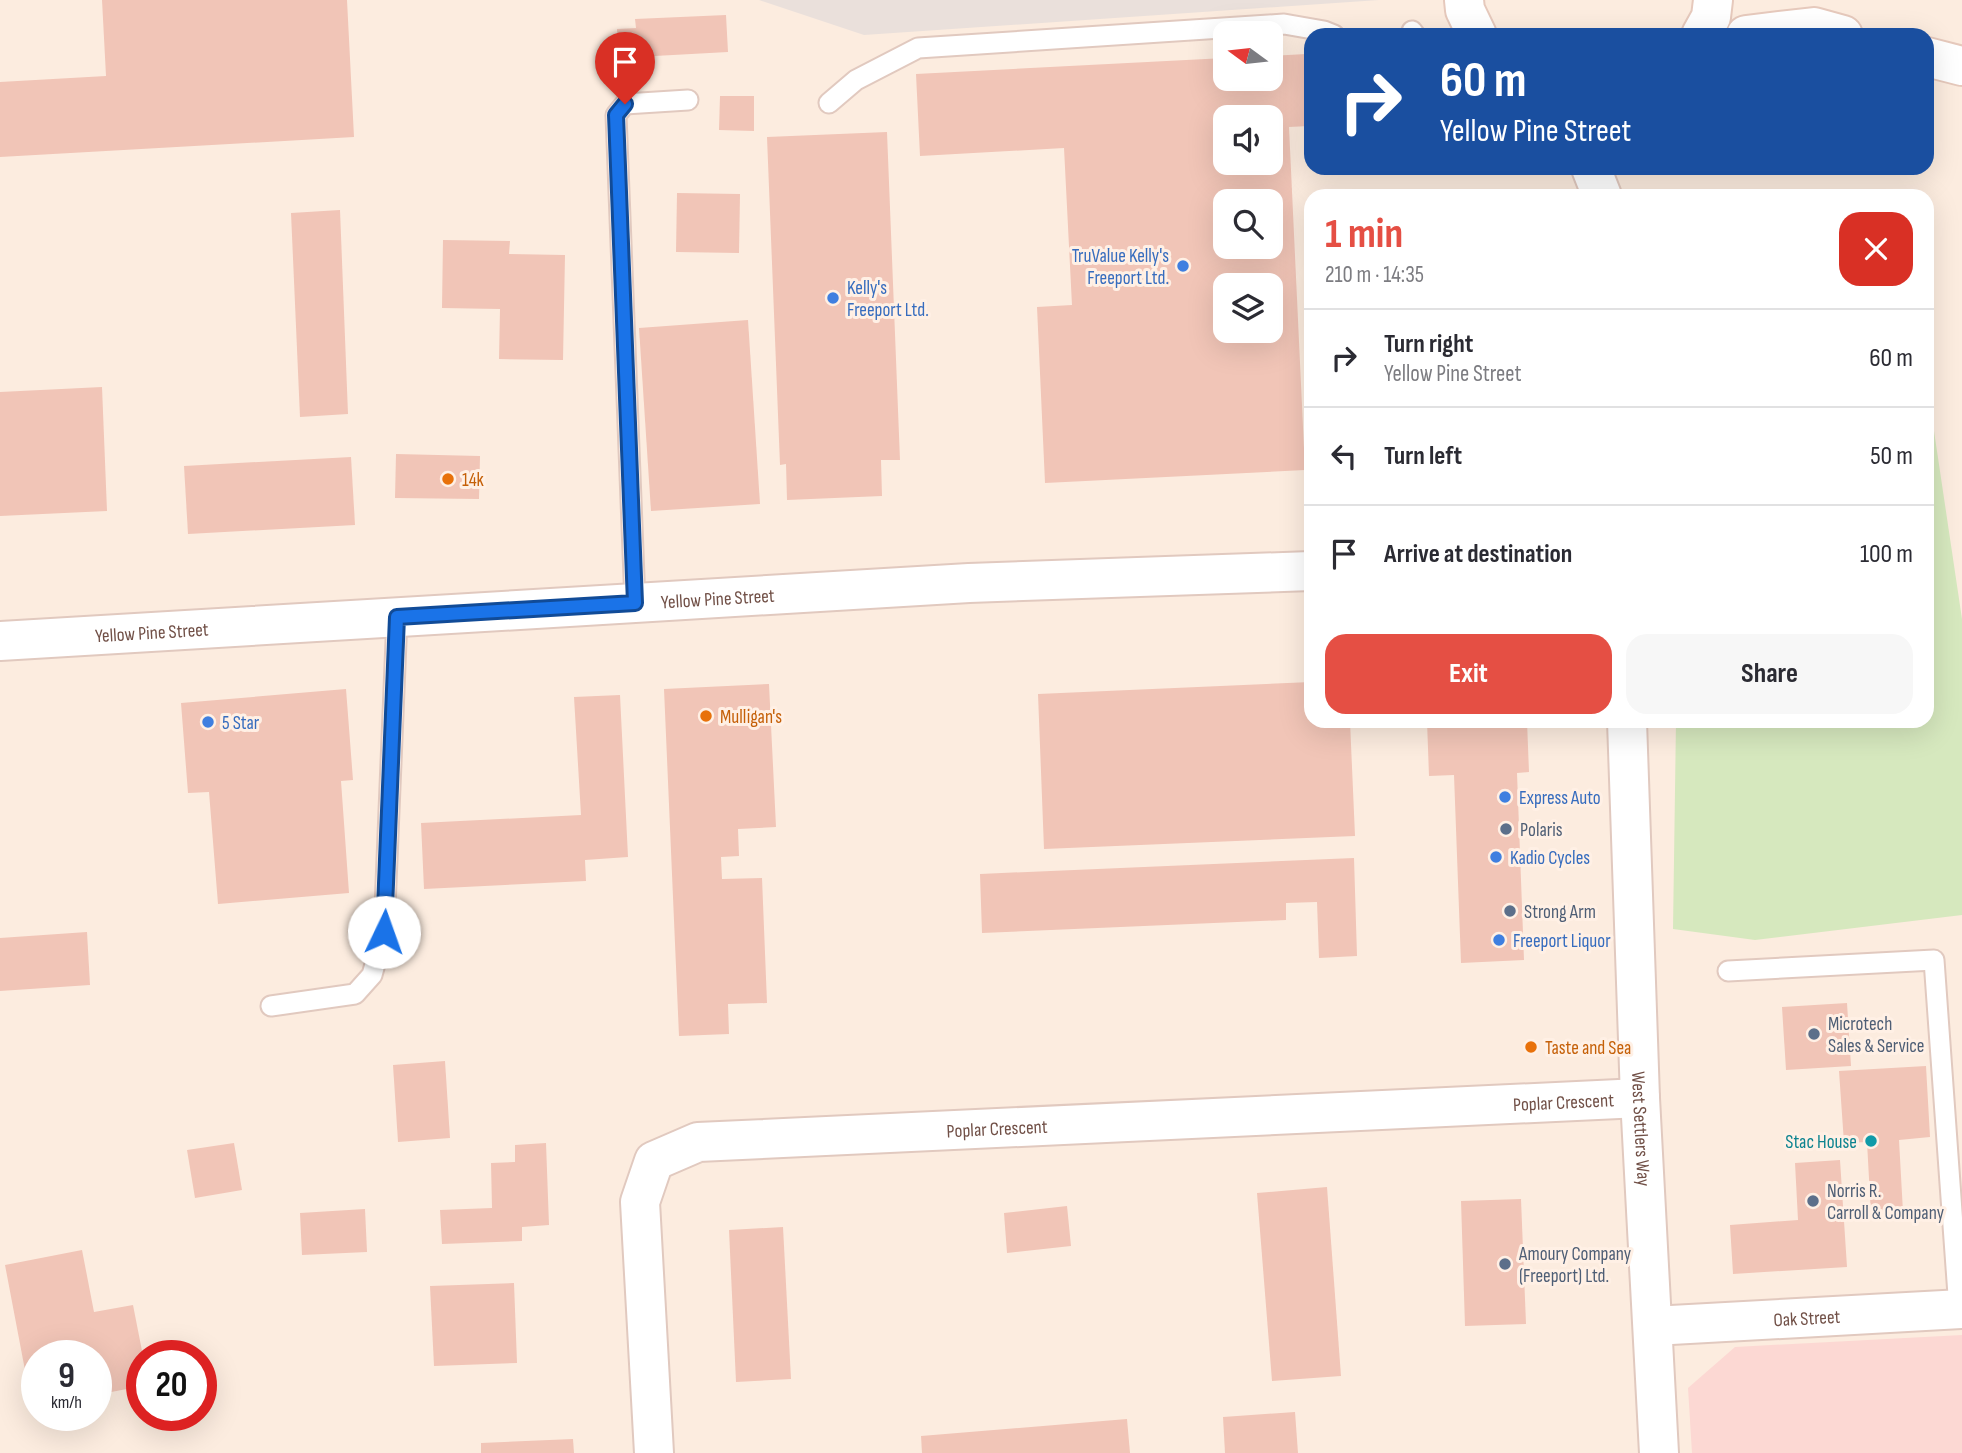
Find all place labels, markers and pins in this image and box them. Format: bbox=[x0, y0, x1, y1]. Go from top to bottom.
pin bbox=[595, 32, 655, 104]
place label: TruValue Kelly's Freeport Ltd. bbox=[1072, 245, 1169, 290]
marker: TruValue Kelly's Freeport Ltd. bbox=[1175, 258, 1191, 274]
place label: Kelly's Freeport Ltd. bbox=[847, 277, 929, 322]
marker: Kelly's Freeport Ltd. bbox=[825, 290, 841, 306]
place label: 14k bbox=[462, 469, 485, 492]
marker: 14k bbox=[440, 471, 456, 487]
place label: Mulligan's bbox=[720, 706, 782, 729]
marker: Mulligan's bbox=[698, 708, 714, 724]
place label: 5 Star bbox=[222, 712, 260, 735]
marker: 5 Star bbox=[200, 714, 216, 730]
place label: Express Auto bbox=[1519, 787, 1601, 810]
marker: Express Auto bbox=[1497, 789, 1513, 805]
place label: Polaris bbox=[1520, 819, 1563, 842]
marker: Polaris bbox=[1498, 821, 1514, 837]
place label: Kadio Cycles bbox=[1510, 847, 1590, 870]
marker: Kadio Cycles bbox=[1488, 849, 1504, 865]
place label: Strong Arm bbox=[1524, 901, 1596, 924]
marker: Strong Arm bbox=[1502, 903, 1518, 919]
place label: Freeport Liquor bbox=[1513, 930, 1611, 953]
marker: Freeport Liquor bbox=[1491, 932, 1507, 948]
place label: Microtech Sales & Service bbox=[1828, 1013, 1925, 1058]
marker: Microtech Sales & Service bbox=[1806, 1026, 1822, 1042]
place label: Taste and Sea bbox=[1545, 1037, 1631, 1060]
marker: Taste and Sea bbox=[1523, 1039, 1539, 1055]
place label: Stac House bbox=[1785, 1131, 1857, 1154]
marker: Stac House bbox=[1863, 1133, 1879, 1149]
place label: Norris R. Carroll & Company bbox=[1827, 1180, 1945, 1225]
marker: Norris R. Carroll & Company bbox=[1805, 1193, 1821, 1209]
place label: Amoury Company (Freeport) Ltd. bbox=[1518, 1243, 1632, 1288]
marker: Amoury Company (Freeport) Ltd. bbox=[1497, 1256, 1513, 1272]

